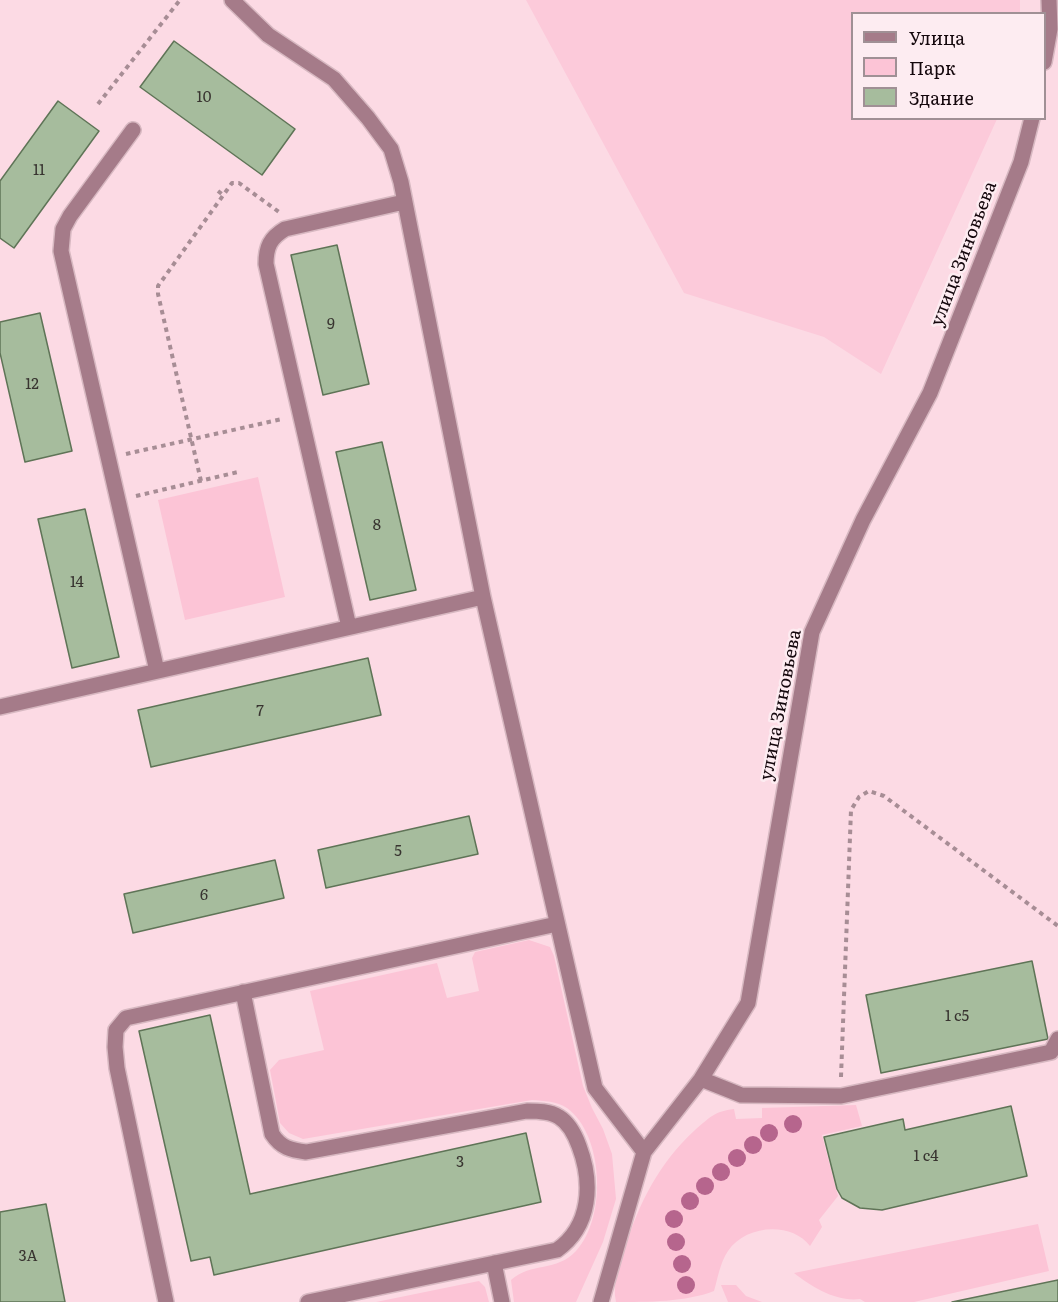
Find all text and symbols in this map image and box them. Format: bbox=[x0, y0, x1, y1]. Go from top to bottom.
legend bbox=[851, 12, 1046, 120]
text: Улица bbox=[909, 24, 965, 51]
text: Парк bbox=[909, 54, 956, 81]
text: Здание bbox=[909, 84, 974, 111]
house number: 10 bbox=[197, 89, 211, 107]
house number: 11 bbox=[33, 162, 45, 180]
street label: улица Зиновьева bbox=[926, 178, 1002, 330]
house number: 9 bbox=[327, 316, 335, 334]
house number: 12 bbox=[25, 376, 39, 394]
house number: 8 bbox=[373, 517, 381, 535]
house number: 14 bbox=[70, 574, 84, 592]
street label: улица Зиновьева bbox=[756, 628, 806, 782]
house number: 7 bbox=[256, 703, 264, 721]
house number: 5 bbox=[394, 843, 402, 861]
house number: 6 bbox=[200, 887, 208, 905]
house number: 1 с5 bbox=[945, 1008, 969, 1026]
house number: 1 с4 bbox=[914, 1148, 938, 1166]
house number: 3 bbox=[456, 1154, 464, 1172]
house number: 3А bbox=[18, 1248, 38, 1266]

